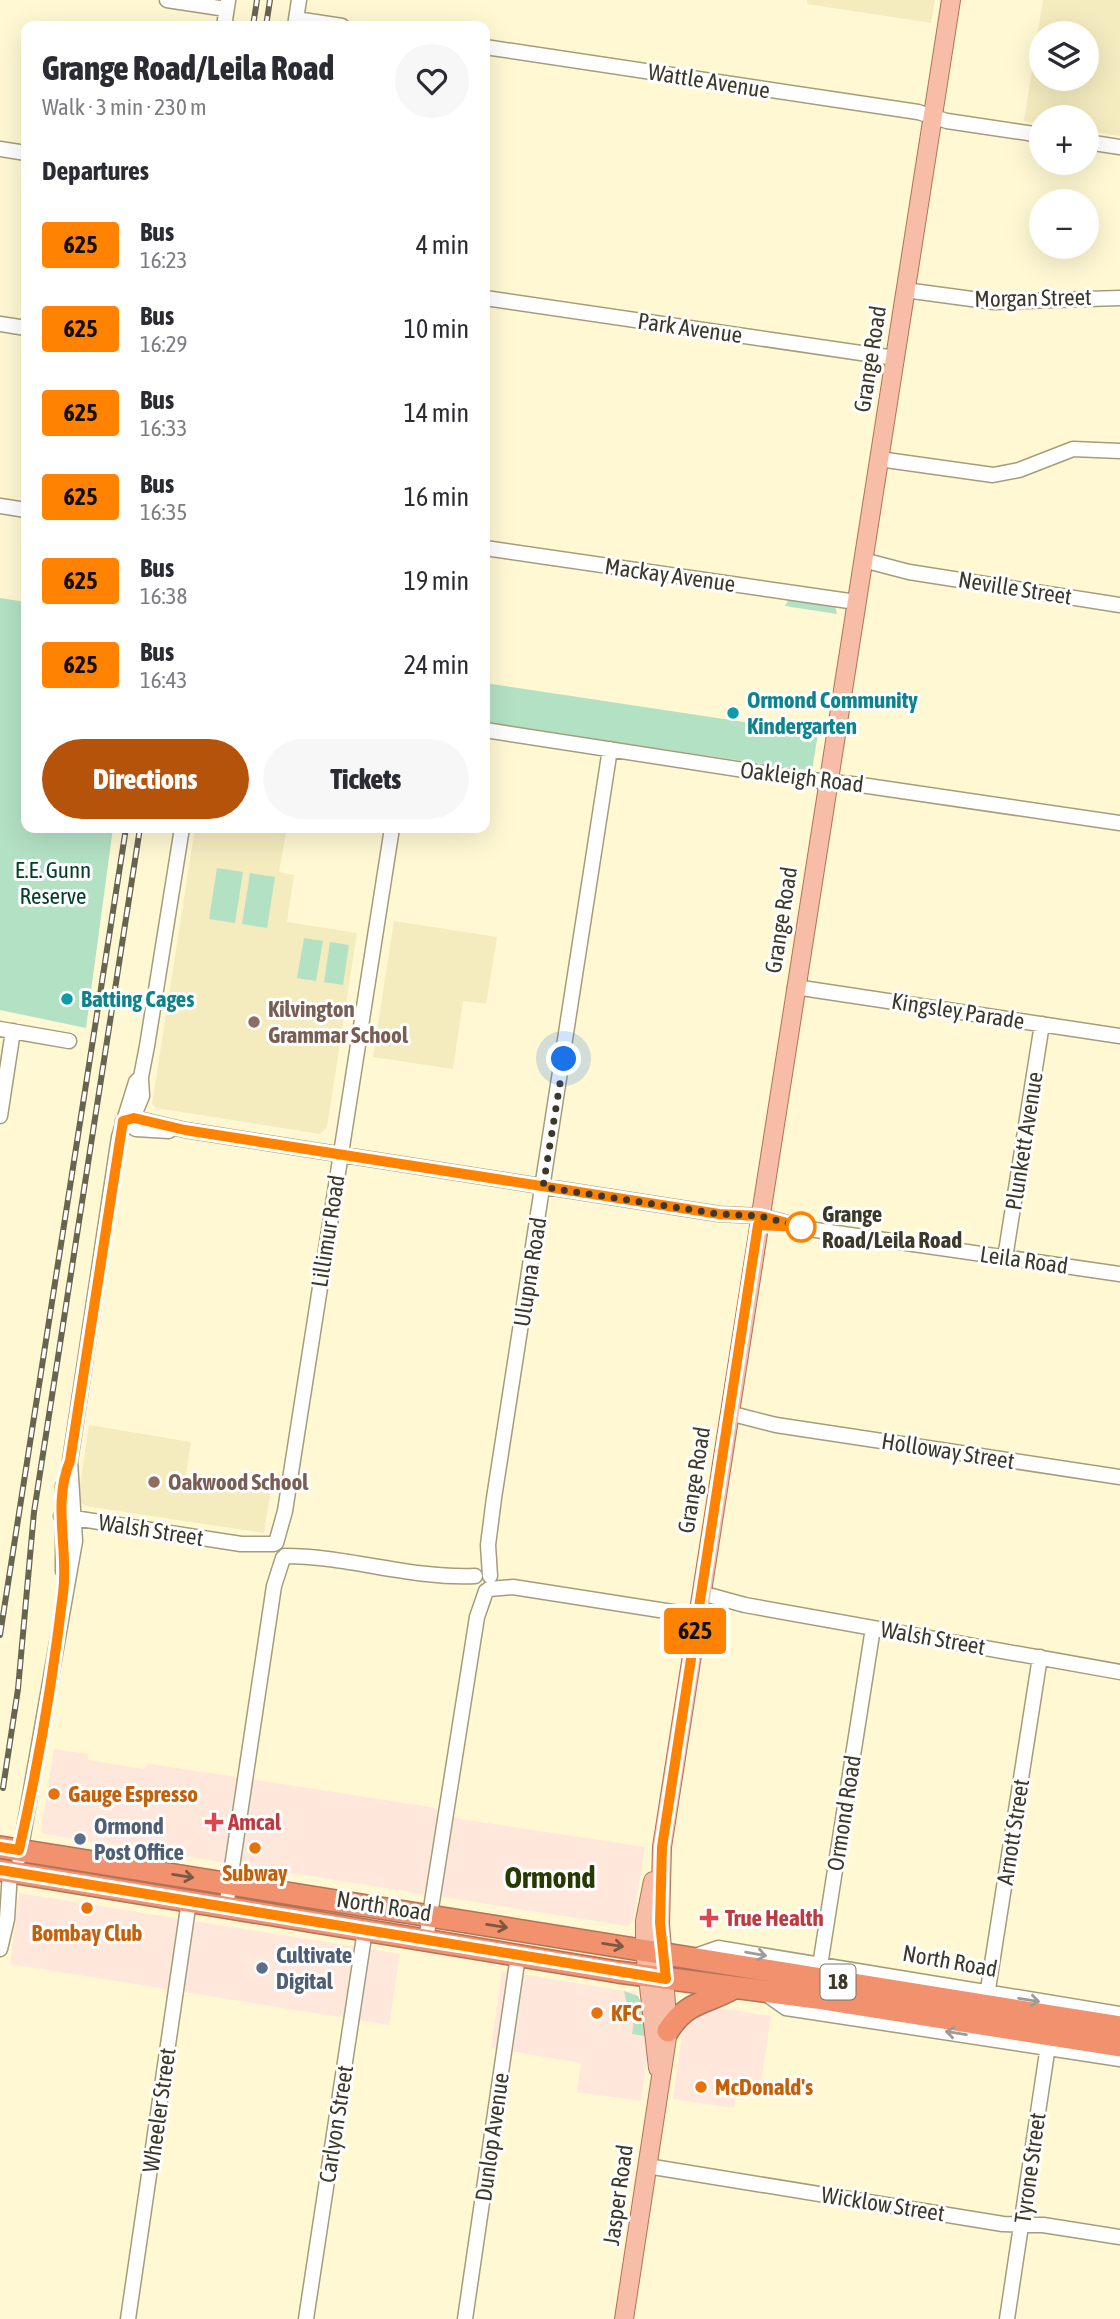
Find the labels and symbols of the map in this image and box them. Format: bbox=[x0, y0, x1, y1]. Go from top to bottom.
street label: Wattle Avenue bbox=[646, 59, 772, 103]
street label: Morgan Street bbox=[974, 284, 1092, 312]
street label: Grange Road bbox=[849, 304, 891, 414]
street label: Park Avenue bbox=[636, 308, 744, 348]
street label: Mackay Avenue bbox=[603, 553, 737, 597]
street label: Neville Street bbox=[956, 566, 1074, 610]
place label: Ormond Community Kindergarten bbox=[747, 687, 918, 739]
marker: Ormond Community Kindergarten bbox=[725, 705, 741, 721]
street label: Oakleigh Road bbox=[739, 757, 865, 797]
park label: E.E. Gunn Reserve bbox=[15, 857, 91, 909]
street label: Grange Road bbox=[760, 865, 802, 975]
place label: Batting Cages bbox=[81, 986, 194, 1012]
street label: Kingsley Parade bbox=[890, 988, 1026, 1034]
marker: Batting Cages bbox=[59, 991, 75, 1007]
place label: Kilvington Grammar School bbox=[268, 996, 409, 1048]
marker: Kilvington Grammar School bbox=[246, 1014, 262, 1030]
your location bbox=[546, 1041, 581, 1076]
street label: Plunkett Avenue bbox=[1000, 1070, 1048, 1212]
street label: Lillimur Road bbox=[306, 1173, 350, 1289]
place label: Grange Road/Leila Road bbox=[822, 1201, 962, 1253]
marker: Grange Road/Leila Road bbox=[786, 1212, 816, 1242]
street label: Ulupna Road bbox=[509, 1215, 551, 1329]
street label: Leila Road bbox=[978, 1241, 1070, 1279]
street label: Grange Road bbox=[673, 1425, 715, 1535]
street label: Holloway Street bbox=[880, 1428, 1016, 1474]
place label: Oakwood School bbox=[168, 1469, 309, 1495]
marker: Oakwood School bbox=[146, 1474, 162, 1490]
street label: Walsh Street bbox=[97, 1509, 205, 1551]
line badge: 625 bbox=[655, 1608, 735, 1654]
street label: Walsh Street bbox=[879, 1616, 987, 1660]
street label: Ormond Road bbox=[822, 1753, 866, 1873]
street label: Arnott Street bbox=[992, 1777, 1034, 1887]
place label: Gauge Espresso bbox=[68, 1781, 198, 1807]
marker: Gauge Espresso bbox=[46, 1786, 62, 1802]
place label: Amcal bbox=[227, 1809, 282, 1835]
place label: Ormond Post Office bbox=[94, 1813, 184, 1865]
marker: Amcal bbox=[206, 1814, 222, 1830]
marker: Ormond Post Office bbox=[72, 1831, 88, 1847]
marker: Subway bbox=[247, 1840, 263, 1856]
place label: Subway bbox=[222, 1860, 288, 1886]
district label: Ormond bbox=[505, 1860, 595, 1894]
one-way arrow bbox=[171, 1870, 194, 1883]
street label: North Road bbox=[335, 1886, 433, 1926]
marker: Bombay Club bbox=[79, 1900, 95, 1916]
place label: True Health bbox=[725, 1905, 824, 1931]
marker: True Health bbox=[699, 1908, 719, 1928]
place label: Bombay Club bbox=[32, 1920, 143, 1946]
one-way arrow bbox=[485, 1920, 508, 1933]
one-way arrow bbox=[601, 1939, 624, 1952]
street label: North Road bbox=[901, 1940, 999, 1982]
place label: Cultivate Digital bbox=[276, 1942, 352, 1994]
one-way arrow bbox=[744, 1948, 767, 1962]
marker: Cultivate Digital bbox=[254, 1960, 270, 1976]
road number: 18 bbox=[820, 1965, 856, 2000]
one-way arrow bbox=[1017, 1994, 1040, 2007]
place label: KFC bbox=[611, 2000, 643, 2026]
marker: KFC bbox=[589, 2005, 605, 2021]
one-way arrow bbox=[945, 2026, 968, 2039]
street label: Wheeler Street bbox=[137, 2046, 181, 2174]
street label: Carlyon Street bbox=[314, 2063, 358, 2185]
street label: Dunlop Avenue bbox=[470, 2071, 514, 2203]
place label: McDonald's bbox=[715, 2074, 813, 2100]
marker: McDonald's bbox=[693, 2079, 709, 2095]
street label: Tyrone Street bbox=[1009, 2111, 1051, 2225]
street label: Jasper Road bbox=[598, 2143, 638, 2247]
street label: Wicklow Street bbox=[820, 2181, 946, 2227]

